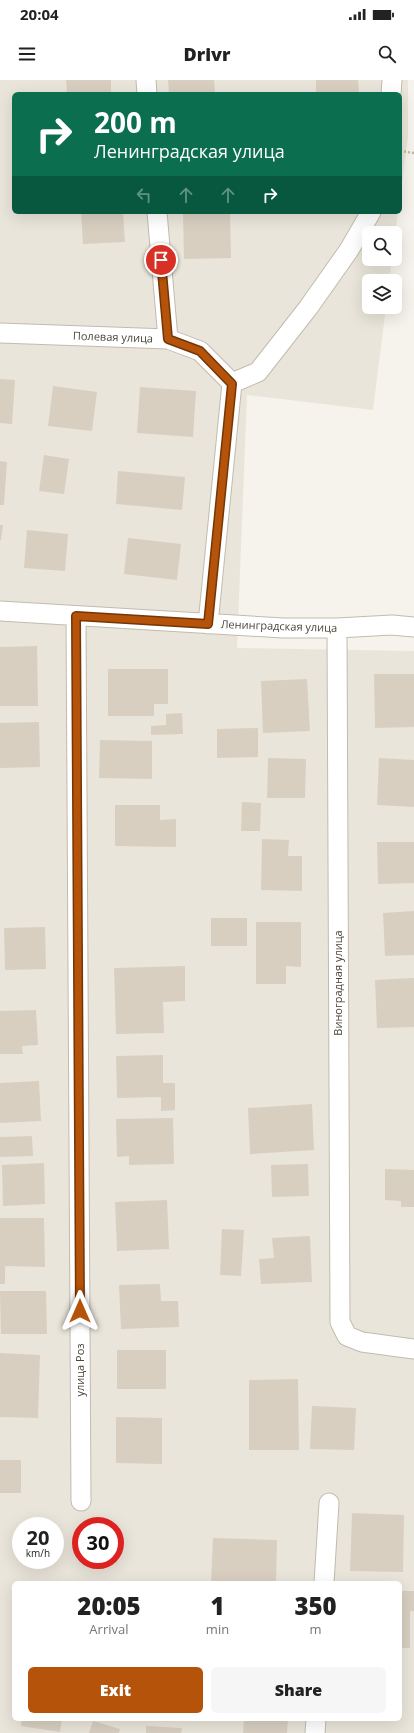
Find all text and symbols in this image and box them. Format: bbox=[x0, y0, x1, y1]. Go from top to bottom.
text: 20:04 bbox=[20, 4, 59, 24]
text: Drivr bbox=[184, 42, 230, 66]
icon: menu bbox=[16, 43, 38, 65]
icon: search bbox=[376, 43, 398, 65]
text: 200 m bbox=[94, 103, 177, 141]
icon: right bbox=[28, 108, 80, 160]
text: Ленинградская улица bbox=[94, 139, 285, 163]
icon: left bbox=[133, 184, 155, 206]
icon: ahead bbox=[175, 184, 197, 206]
icon: ahead bbox=[217, 184, 239, 206]
icon: right bbox=[259, 184, 281, 206]
map controls bbox=[362, 226, 402, 314]
button: search bbox=[362, 226, 402, 266]
pin bbox=[144, 243, 178, 277]
icon: arrive bbox=[150, 249, 172, 271]
button: layers bbox=[362, 274, 402, 314]
street label: Полевая улица bbox=[73, 328, 153, 345]
street label: Ленинградская улица bbox=[221, 616, 338, 635]
street label: Виноградная улица bbox=[330, 930, 345, 1036]
position arrow bbox=[59, 1290, 101, 1332]
street label: улица Роз bbox=[72, 1343, 87, 1397]
speed limit sign: 30 bbox=[72, 1517, 124, 1569]
text: 20 bbox=[27, 1524, 49, 1551]
text: km/h bbox=[26, 1546, 50, 1560]
text: 20:05 bbox=[77, 1589, 141, 1622]
text: 1 bbox=[210, 1589, 225, 1622]
text: 350 bbox=[294, 1589, 337, 1622]
text: Arrival bbox=[89, 1620, 128, 1638]
text: min bbox=[206, 1620, 229, 1638]
text: m bbox=[310, 1620, 322, 1638]
button: Exit bbox=[28, 1667, 203, 1713]
button: Share bbox=[211, 1667, 386, 1713]

